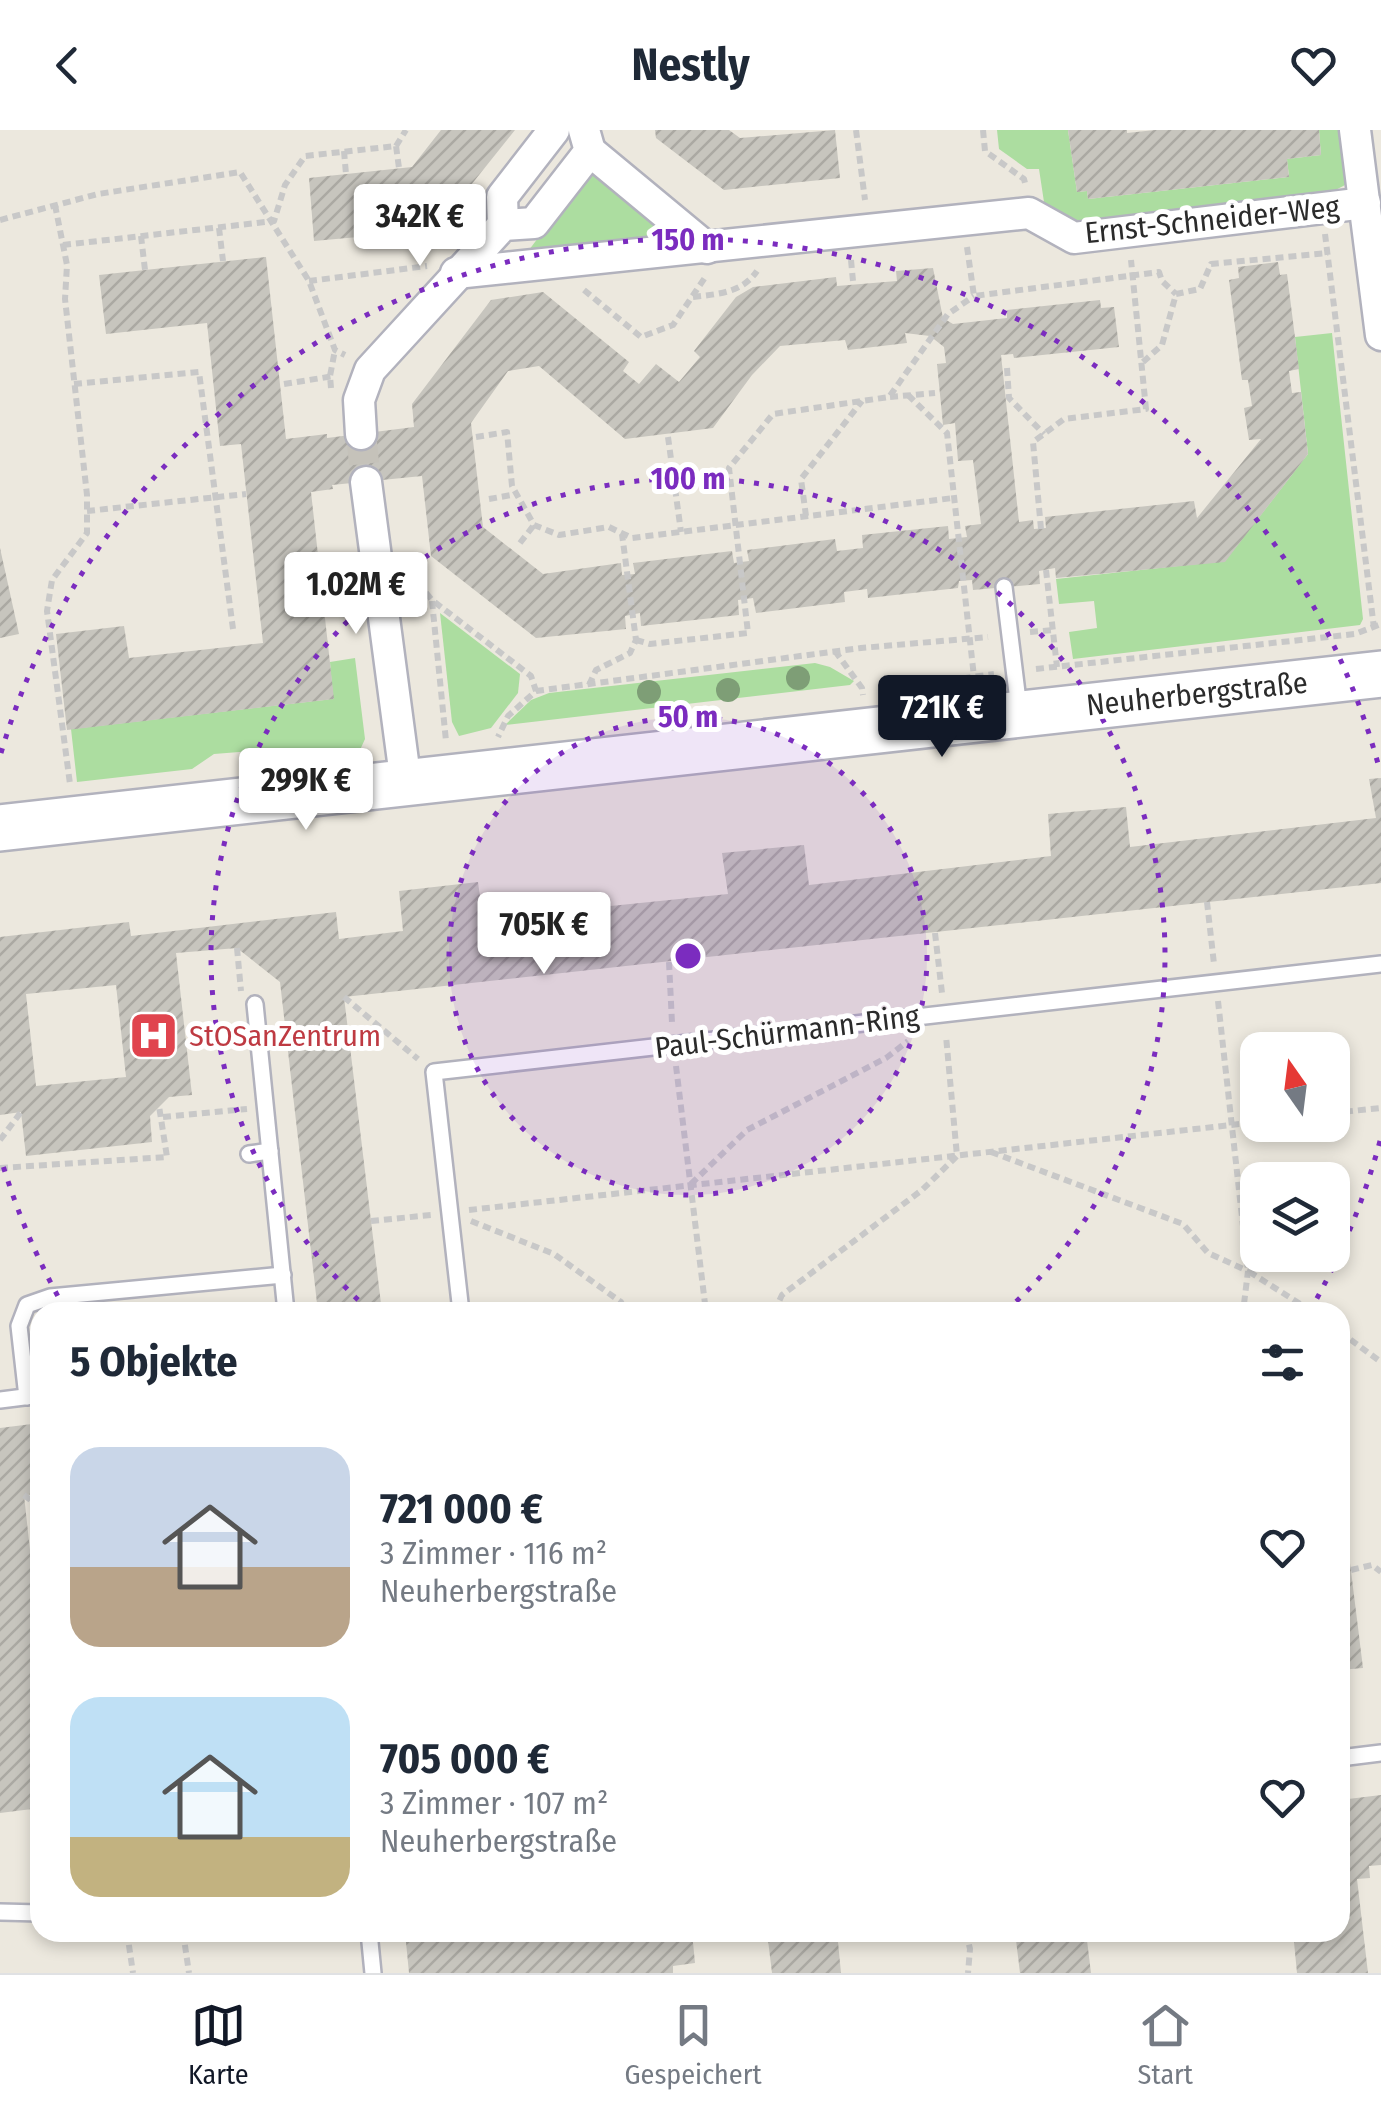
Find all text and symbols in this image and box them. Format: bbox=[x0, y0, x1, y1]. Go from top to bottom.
icon: back bbox=[40, 38, 95, 93]
text: Nestly bbox=[631, 38, 750, 92]
icon: heart bbox=[1286, 38, 1341, 93]
pin: 342K € bbox=[339, 184, 501, 269]
street label: Ernst-Schneider-Weg bbox=[1083, 189, 1342, 251]
text: 342K € bbox=[376, 197, 464, 235]
text: 150 m bbox=[652, 222, 724, 258]
text: 100 m bbox=[651, 461, 725, 497]
pin: 1.02M € bbox=[264, 552, 448, 637]
text: 1.02M € bbox=[306, 565, 406, 603]
street label: Neuherbergstraße bbox=[1085, 664, 1309, 724]
pin: 721K € bbox=[861, 675, 1023, 760]
text: 721K € bbox=[900, 688, 984, 726]
text: 50 m bbox=[658, 699, 718, 735]
pin: 299K € bbox=[225, 748, 387, 833]
text: 299K € bbox=[261, 761, 351, 799]
pin: 705K € bbox=[463, 892, 625, 977]
text: 705K € bbox=[500, 905, 588, 943]
centre of rings bbox=[670, 938, 706, 974]
street label: Paul-Schürmann-Ring bbox=[653, 998, 922, 1066]
hospital icon: StOSanZentrum bbox=[128, 1010, 180, 1062]
place label: StOSanZentrum bbox=[189, 1018, 381, 1054]
north arrow bbox=[1240, 1032, 1350, 1142]
map controls bbox=[1240, 1032, 1350, 1272]
button: layers bbox=[1240, 1162, 1350, 1272]
icon: filters bbox=[1255, 1335, 1310, 1390]
text: 5 Objekte bbox=[70, 1337, 238, 1387]
text: 721 000 € bbox=[380, 1484, 543, 1534]
icon: home bbox=[150, 1487, 270, 1607]
icon: heart bbox=[1255, 1520, 1310, 1575]
text: 3 Zimmer · 116 m² bbox=[380, 1534, 607, 1572]
text: Neuherbergstraße bbox=[380, 1572, 617, 1610]
text: 705 000 € bbox=[380, 1734, 550, 1784]
icon: home bbox=[150, 1737, 270, 1857]
icon: heart bbox=[1255, 1770, 1310, 1825]
text: 3 Zimmer · 107 m² bbox=[380, 1784, 608, 1822]
text: Neuherbergstraße bbox=[380, 1822, 617, 1860]
tab: Karte bbox=[188, 1998, 249, 2091]
tab: Gespeichert bbox=[625, 1998, 762, 2091]
tab: Start bbox=[1138, 1998, 1193, 2091]

